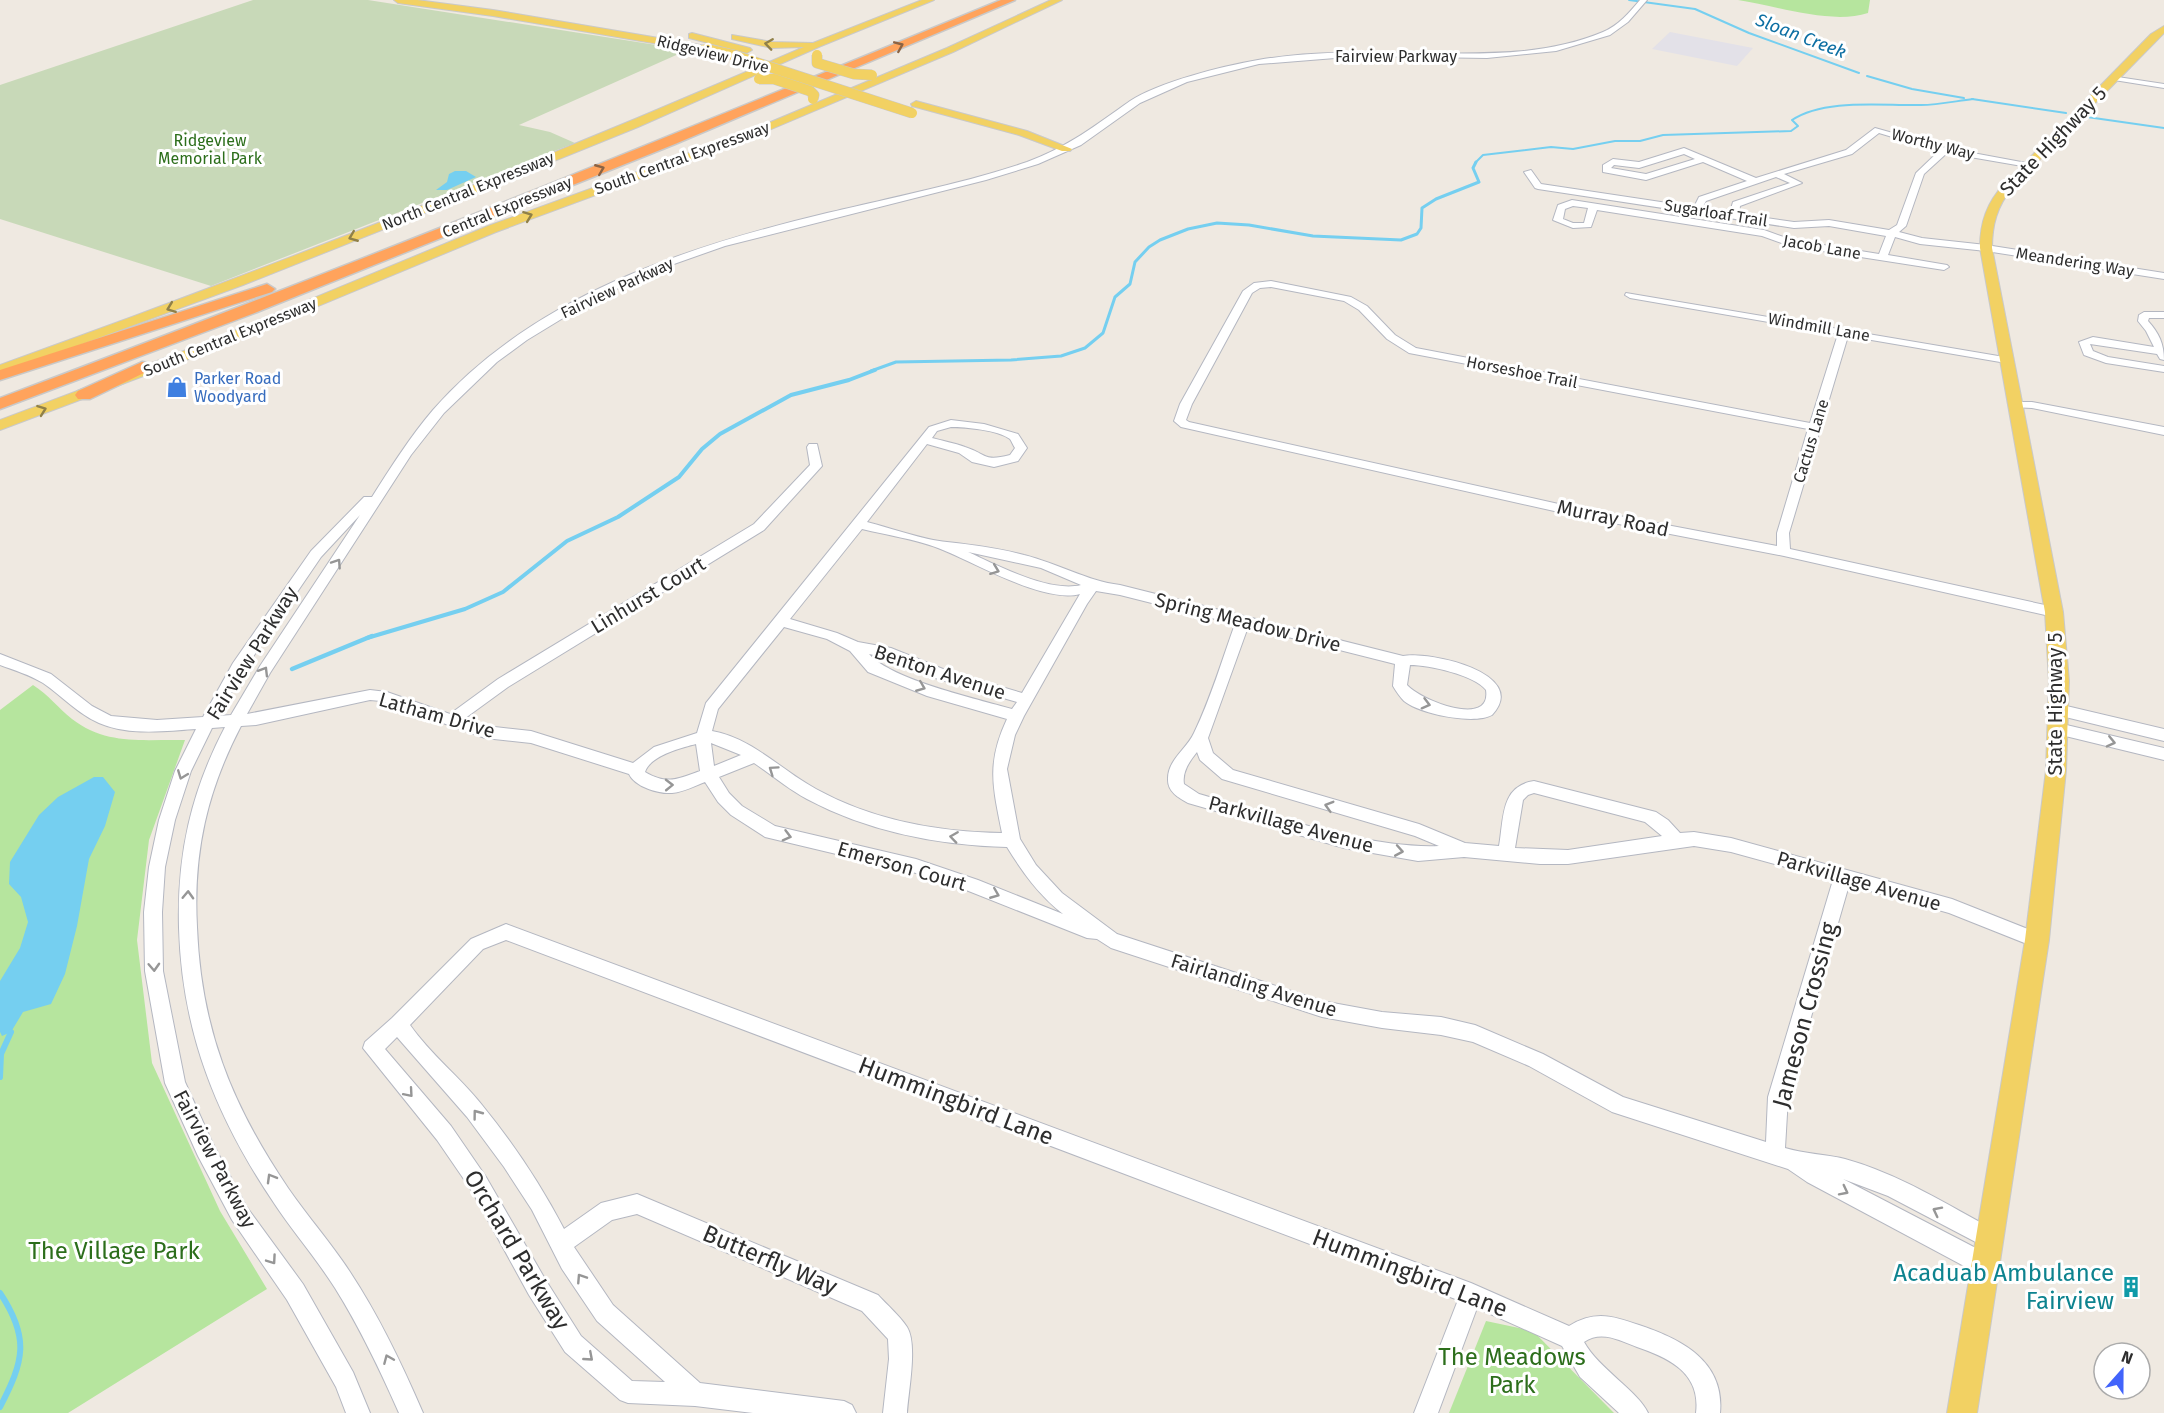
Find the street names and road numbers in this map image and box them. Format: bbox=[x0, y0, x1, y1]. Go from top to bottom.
street label: Ridgeview Drive bbox=[655, 31, 771, 77]
street label: Fairview Parkway bbox=[1335, 47, 1457, 66]
street label: State Highway 5 bbox=[1995, 81, 2111, 201]
street label: South Central Expressway bbox=[592, 117, 772, 199]
street label: Worthy Way bbox=[1890, 125, 1977, 164]
street label: North Central Expressway bbox=[379, 148, 557, 234]
street label: Central Expressway bbox=[439, 172, 575, 242]
street label: Sugarloaf Trail bbox=[1663, 195, 1769, 231]
street label: Jacob Lane bbox=[1782, 231, 1862, 263]
street label: Meandering Way bbox=[2015, 243, 2135, 281]
street label: Fairview Parkway bbox=[558, 254, 677, 322]
street label: South Central Expressway bbox=[141, 294, 319, 380]
street label: Windmill Lane bbox=[1767, 309, 1871, 345]
street label: Horseshoe Trail bbox=[1465, 352, 1579, 392]
street label: Cactus Lane bbox=[1789, 397, 1833, 485]
street label: Murray Road bbox=[1555, 494, 1671, 542]
street label: Linhurst Court bbox=[587, 551, 710, 639]
street label: Fairview Parkway bbox=[201, 582, 303, 724]
street label: Spring Meadow Drive bbox=[1152, 587, 1344, 657]
street label: State Highway 5 bbox=[2043, 632, 2067, 776]
street label: Benton Avenue bbox=[871, 639, 1009, 705]
street label: Latham Drive bbox=[376, 687, 498, 743]
street label: Parkvillage Avenue bbox=[1206, 790, 1376, 858]
street label: Emerson Court bbox=[835, 836, 970, 896]
street label: Parkvillage Avenue bbox=[1774, 846, 1944, 916]
street label: Jameson Crossing bbox=[1767, 919, 1843, 1111]
street label: Fairlanding Avenue bbox=[1168, 948, 1340, 1022]
street label: Hummingbird Lane bbox=[854, 1051, 1058, 1151]
street label: Fairview Parkway bbox=[169, 1086, 262, 1232]
street label: Orchard Parkway bbox=[458, 1165, 576, 1335]
street label: Butterfly Way bbox=[698, 1219, 842, 1301]
street label: Hummingbird Lane bbox=[1308, 1223, 1512, 1323]

